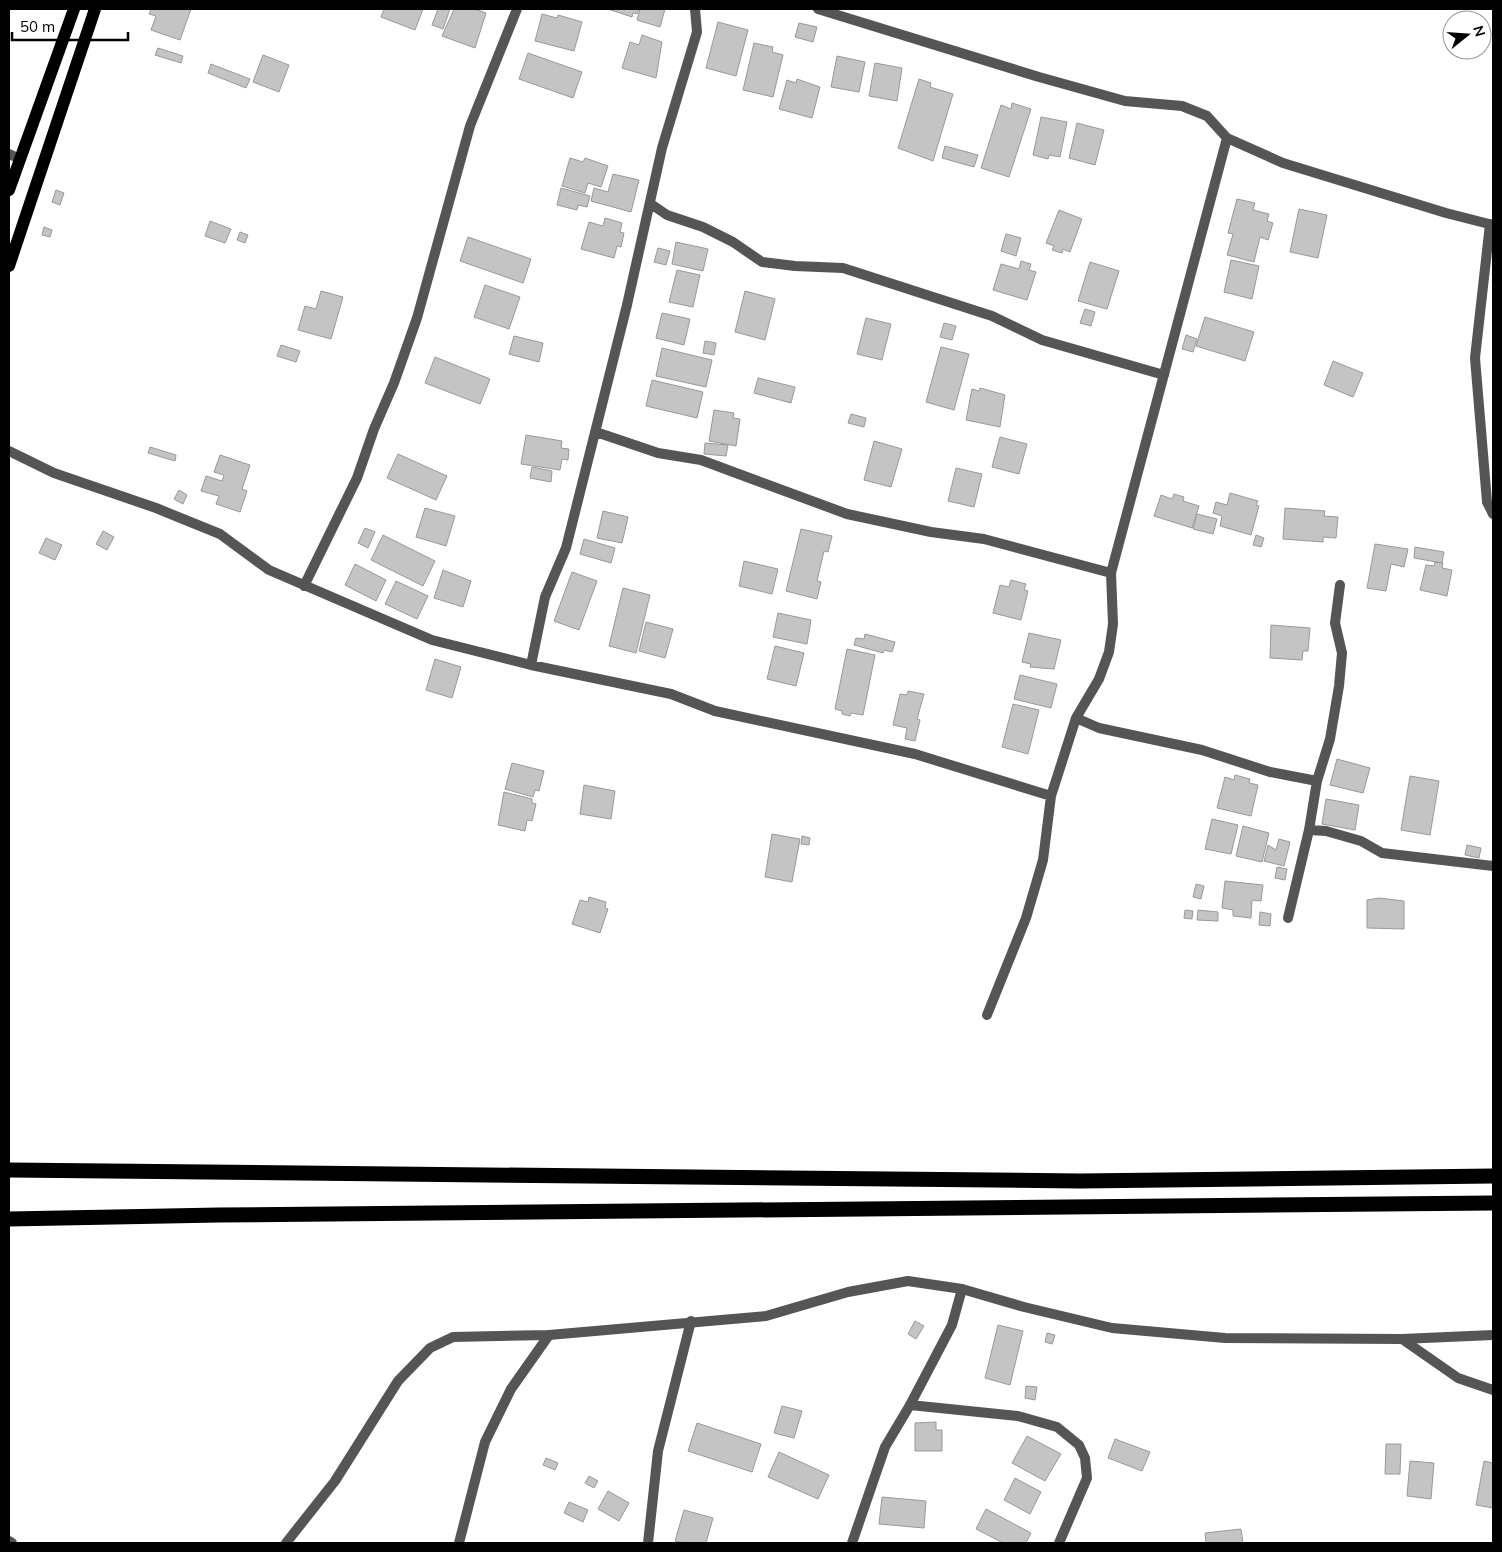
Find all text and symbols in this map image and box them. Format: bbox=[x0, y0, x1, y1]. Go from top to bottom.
scale bar bbox=[12, 10, 129, 42]
north arrow bbox=[1442, 10, 1492, 60]
text: 50 m bbox=[20, 17, 55, 36]
text: N bbox=[1469, 24, 1490, 39]

